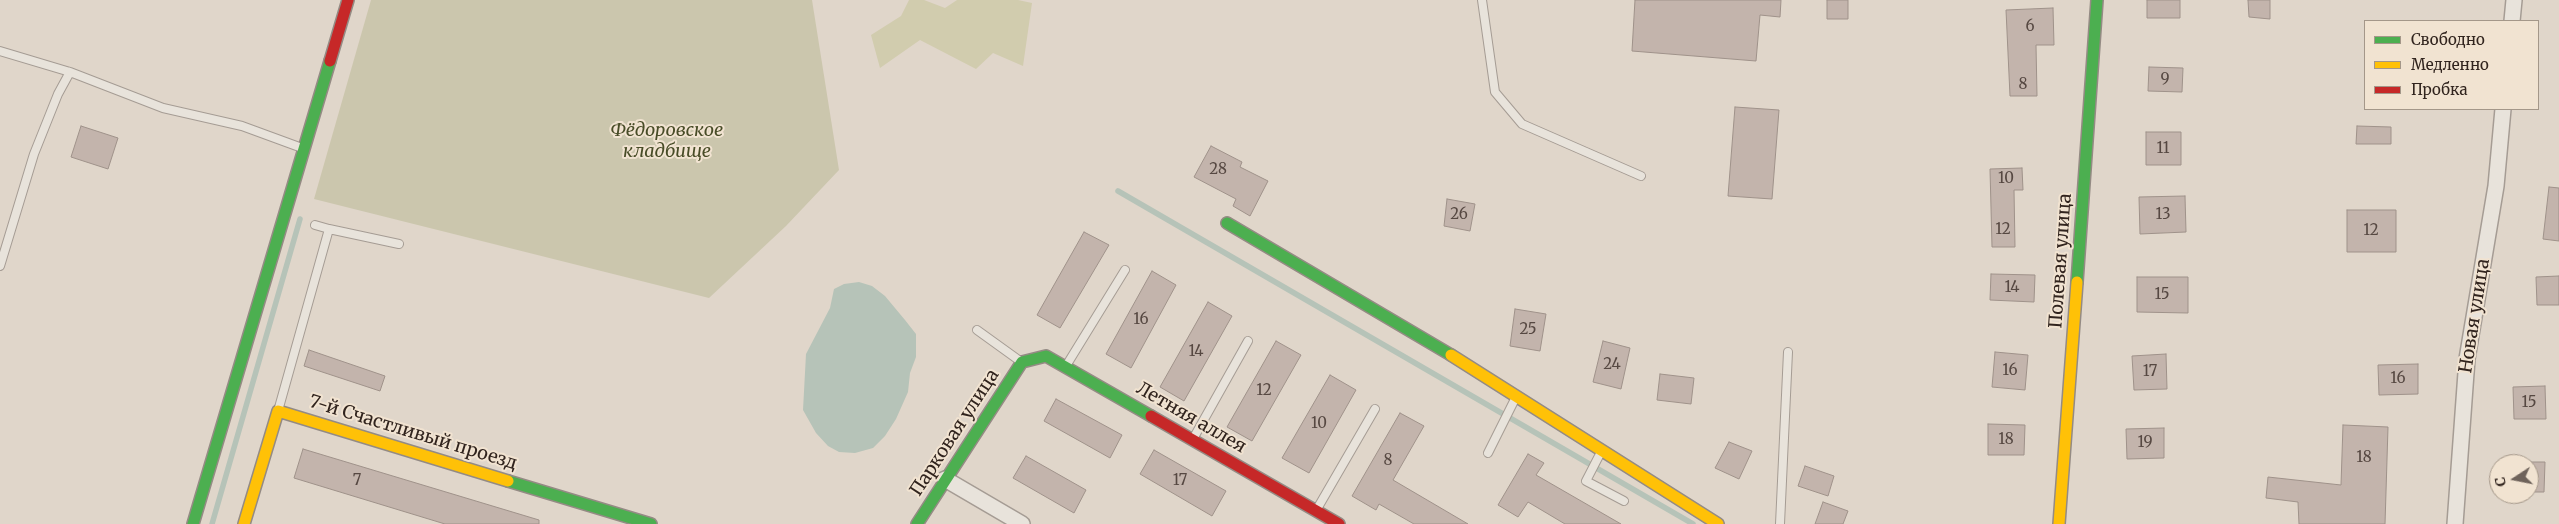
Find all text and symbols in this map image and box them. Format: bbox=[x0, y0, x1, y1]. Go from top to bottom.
house number: 6 bbox=[2025, 18, 2035, 36]
legend bbox=[2364, 20, 2539, 110]
text: Свободно bbox=[2411, 30, 2485, 49]
text: Медленно bbox=[2411, 55, 2489, 74]
house number: 9 bbox=[2160, 71, 2170, 89]
house number: 8 bbox=[2019, 76, 2027, 94]
text: Пробка bbox=[2411, 80, 2468, 99]
park label: Фёдоровское кладбище bbox=[611, 120, 723, 162]
house number: 11 bbox=[2156, 140, 2170, 158]
house number: 28 bbox=[1209, 161, 1227, 179]
house number: 10 bbox=[1998, 170, 2014, 188]
street label: Полевая улица bbox=[2046, 193, 2076, 329]
house number: 26 bbox=[1450, 206, 1468, 224]
house number: 13 bbox=[2156, 206, 2170, 224]
house number: 12 bbox=[1995, 221, 2011, 239]
house number: 12 bbox=[2363, 222, 2379, 240]
street label: Новая улица bbox=[2455, 257, 2495, 375]
house number: 14 bbox=[2004, 279, 2020, 297]
house number: 15 bbox=[2154, 286, 2170, 304]
house number: 16 bbox=[1133, 311, 1149, 329]
house number: 25 bbox=[1519, 321, 1537, 339]
house number: 14 bbox=[1188, 343, 1204, 361]
house number: 24 bbox=[1603, 356, 1621, 374]
house number: 16 bbox=[2002, 362, 2018, 380]
house number: 17 bbox=[2143, 363, 2157, 381]
street label: Парковая улица bbox=[906, 366, 1004, 500]
house number: 16 bbox=[2390, 370, 2406, 388]
street label: Летняя аллея bbox=[1132, 378, 1250, 458]
house number: 12 bbox=[1256, 382, 1272, 400]
street label: 7-й Счастливый проезд bbox=[306, 391, 520, 475]
house number: 15 bbox=[2521, 394, 2537, 412]
house number: 10 bbox=[1311, 415, 1327, 433]
house number: 18 bbox=[1998, 431, 2014, 449]
house number: 19 bbox=[2137, 434, 2153, 452]
house number: 18 bbox=[2356, 449, 2372, 467]
house number: 8 bbox=[1384, 452, 1392, 470]
north arrow bbox=[2489, 454, 2539, 504]
house number: 7 bbox=[353, 472, 361, 490]
house number: 17 bbox=[1173, 472, 1187, 490]
text: С bbox=[2491, 475, 2510, 488]

